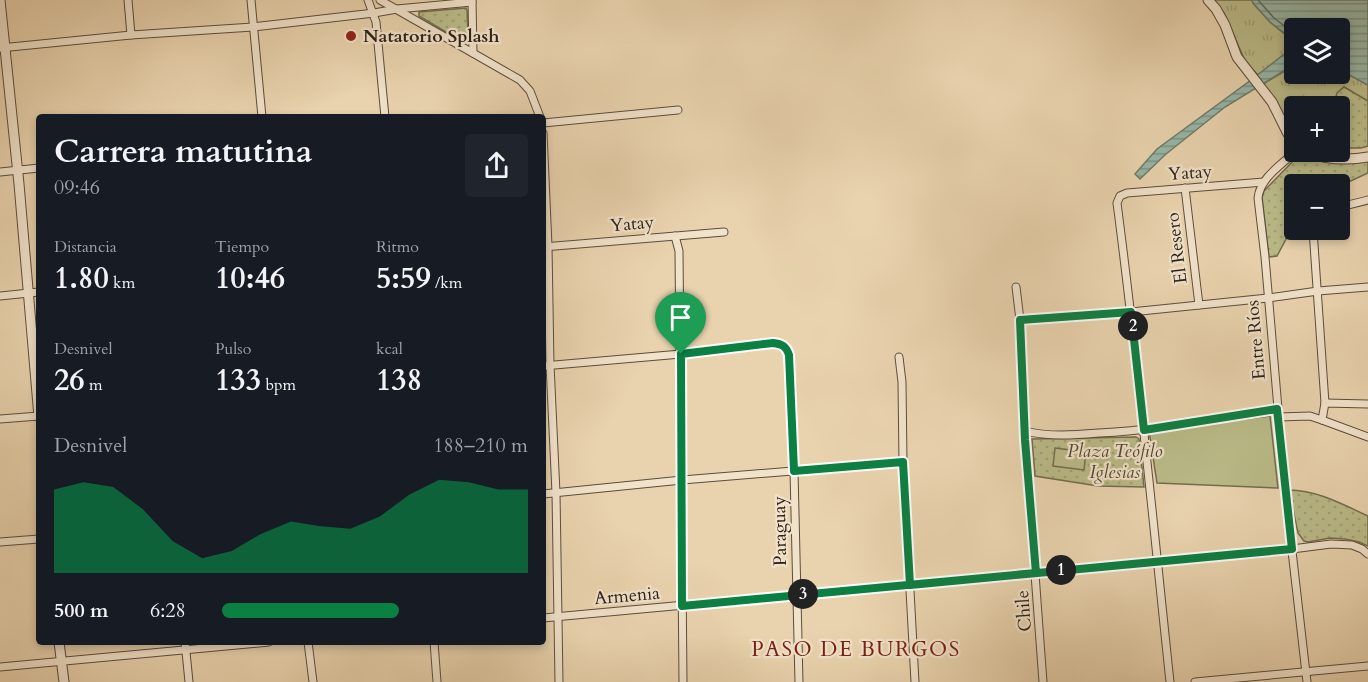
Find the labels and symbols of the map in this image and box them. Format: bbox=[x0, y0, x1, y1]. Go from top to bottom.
place label: Natatorio Splash bbox=[363, 24, 500, 49]
marker: Natatorio Splash bbox=[344, 29, 358, 43]
street label: Yatay bbox=[1167, 159, 1213, 187]
street label: Yatay bbox=[609, 210, 656, 238]
street label: El Resero bbox=[1160, 211, 1194, 285]
pin bbox=[655, 292, 706, 354]
street label: Entre Ríos bbox=[1240, 299, 1272, 381]
pin: 2 bbox=[1118, 311, 1148, 341]
park label: Plaza Teófilo Iglesias bbox=[1067, 439, 1163, 485]
street label: Paraguay bbox=[767, 495, 793, 566]
pin: 1 bbox=[1046, 555, 1076, 585]
pin: 3 bbox=[788, 579, 818, 609]
street label: Armenia bbox=[593, 581, 661, 611]
street label: Chile bbox=[1010, 589, 1038, 633]
district label: PASO DE BURGOS bbox=[751, 635, 961, 664]

